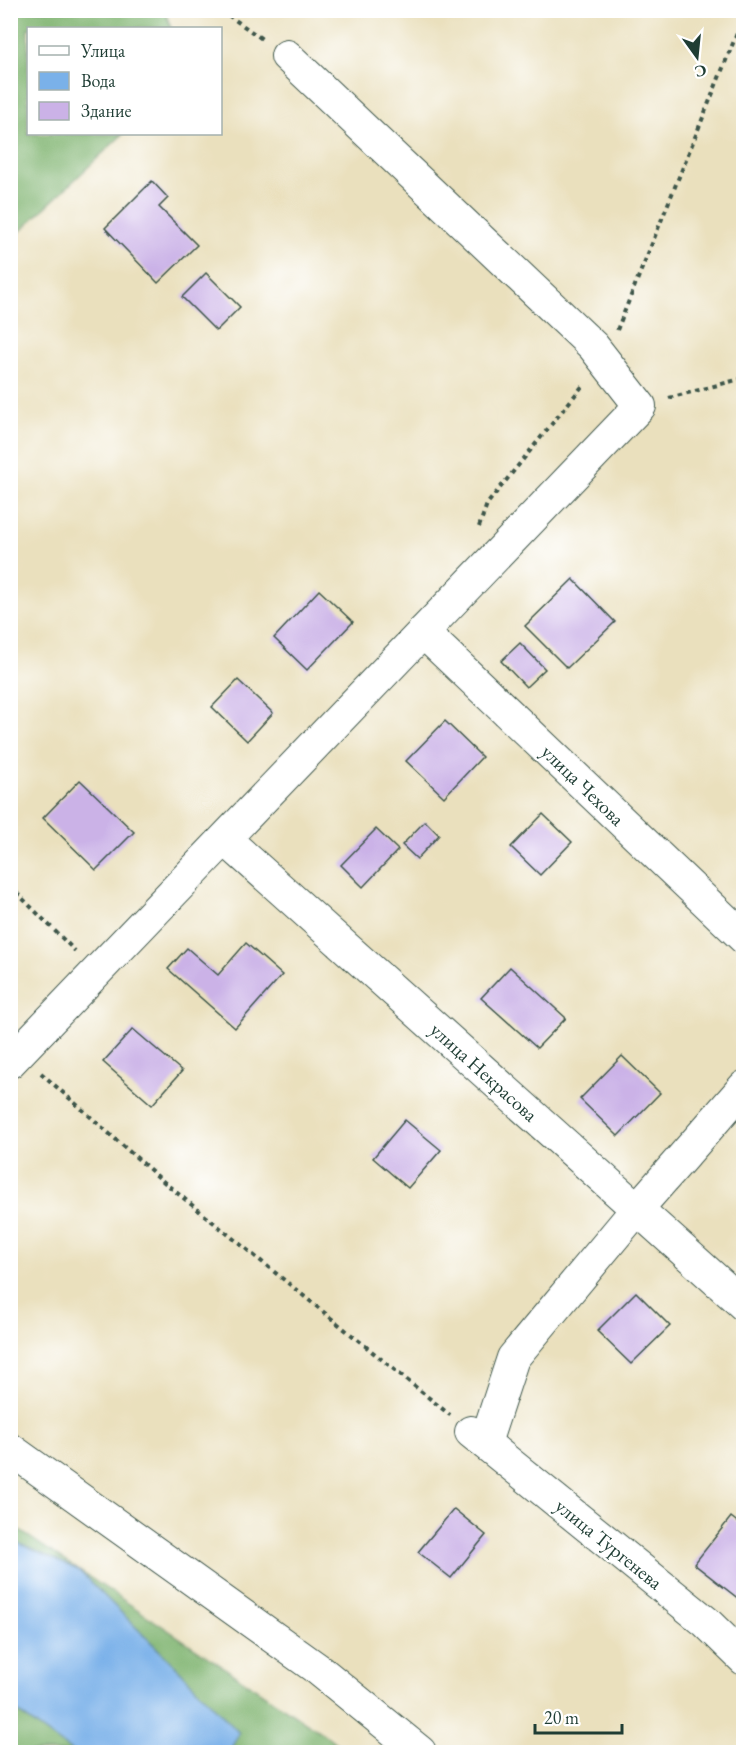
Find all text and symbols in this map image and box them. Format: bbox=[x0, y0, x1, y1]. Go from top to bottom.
legend bbox=[27, 27, 222, 135]
north arrow bbox=[667, 27, 727, 87]
text: Улица bbox=[80, 39, 126, 62]
text: С bbox=[693, 59, 709, 83]
text: Вода bbox=[81, 69, 116, 92]
text: Здание bbox=[81, 99, 131, 122]
street label: улица Чехова bbox=[536, 739, 630, 831]
street label: улица Некрасова bbox=[425, 1017, 543, 1127]
street label: улица Тургенева bbox=[550, 1493, 668, 1595]
scale bar bbox=[535, 1697, 622, 1735]
text: 20 m bbox=[544, 1706, 579, 1729]

